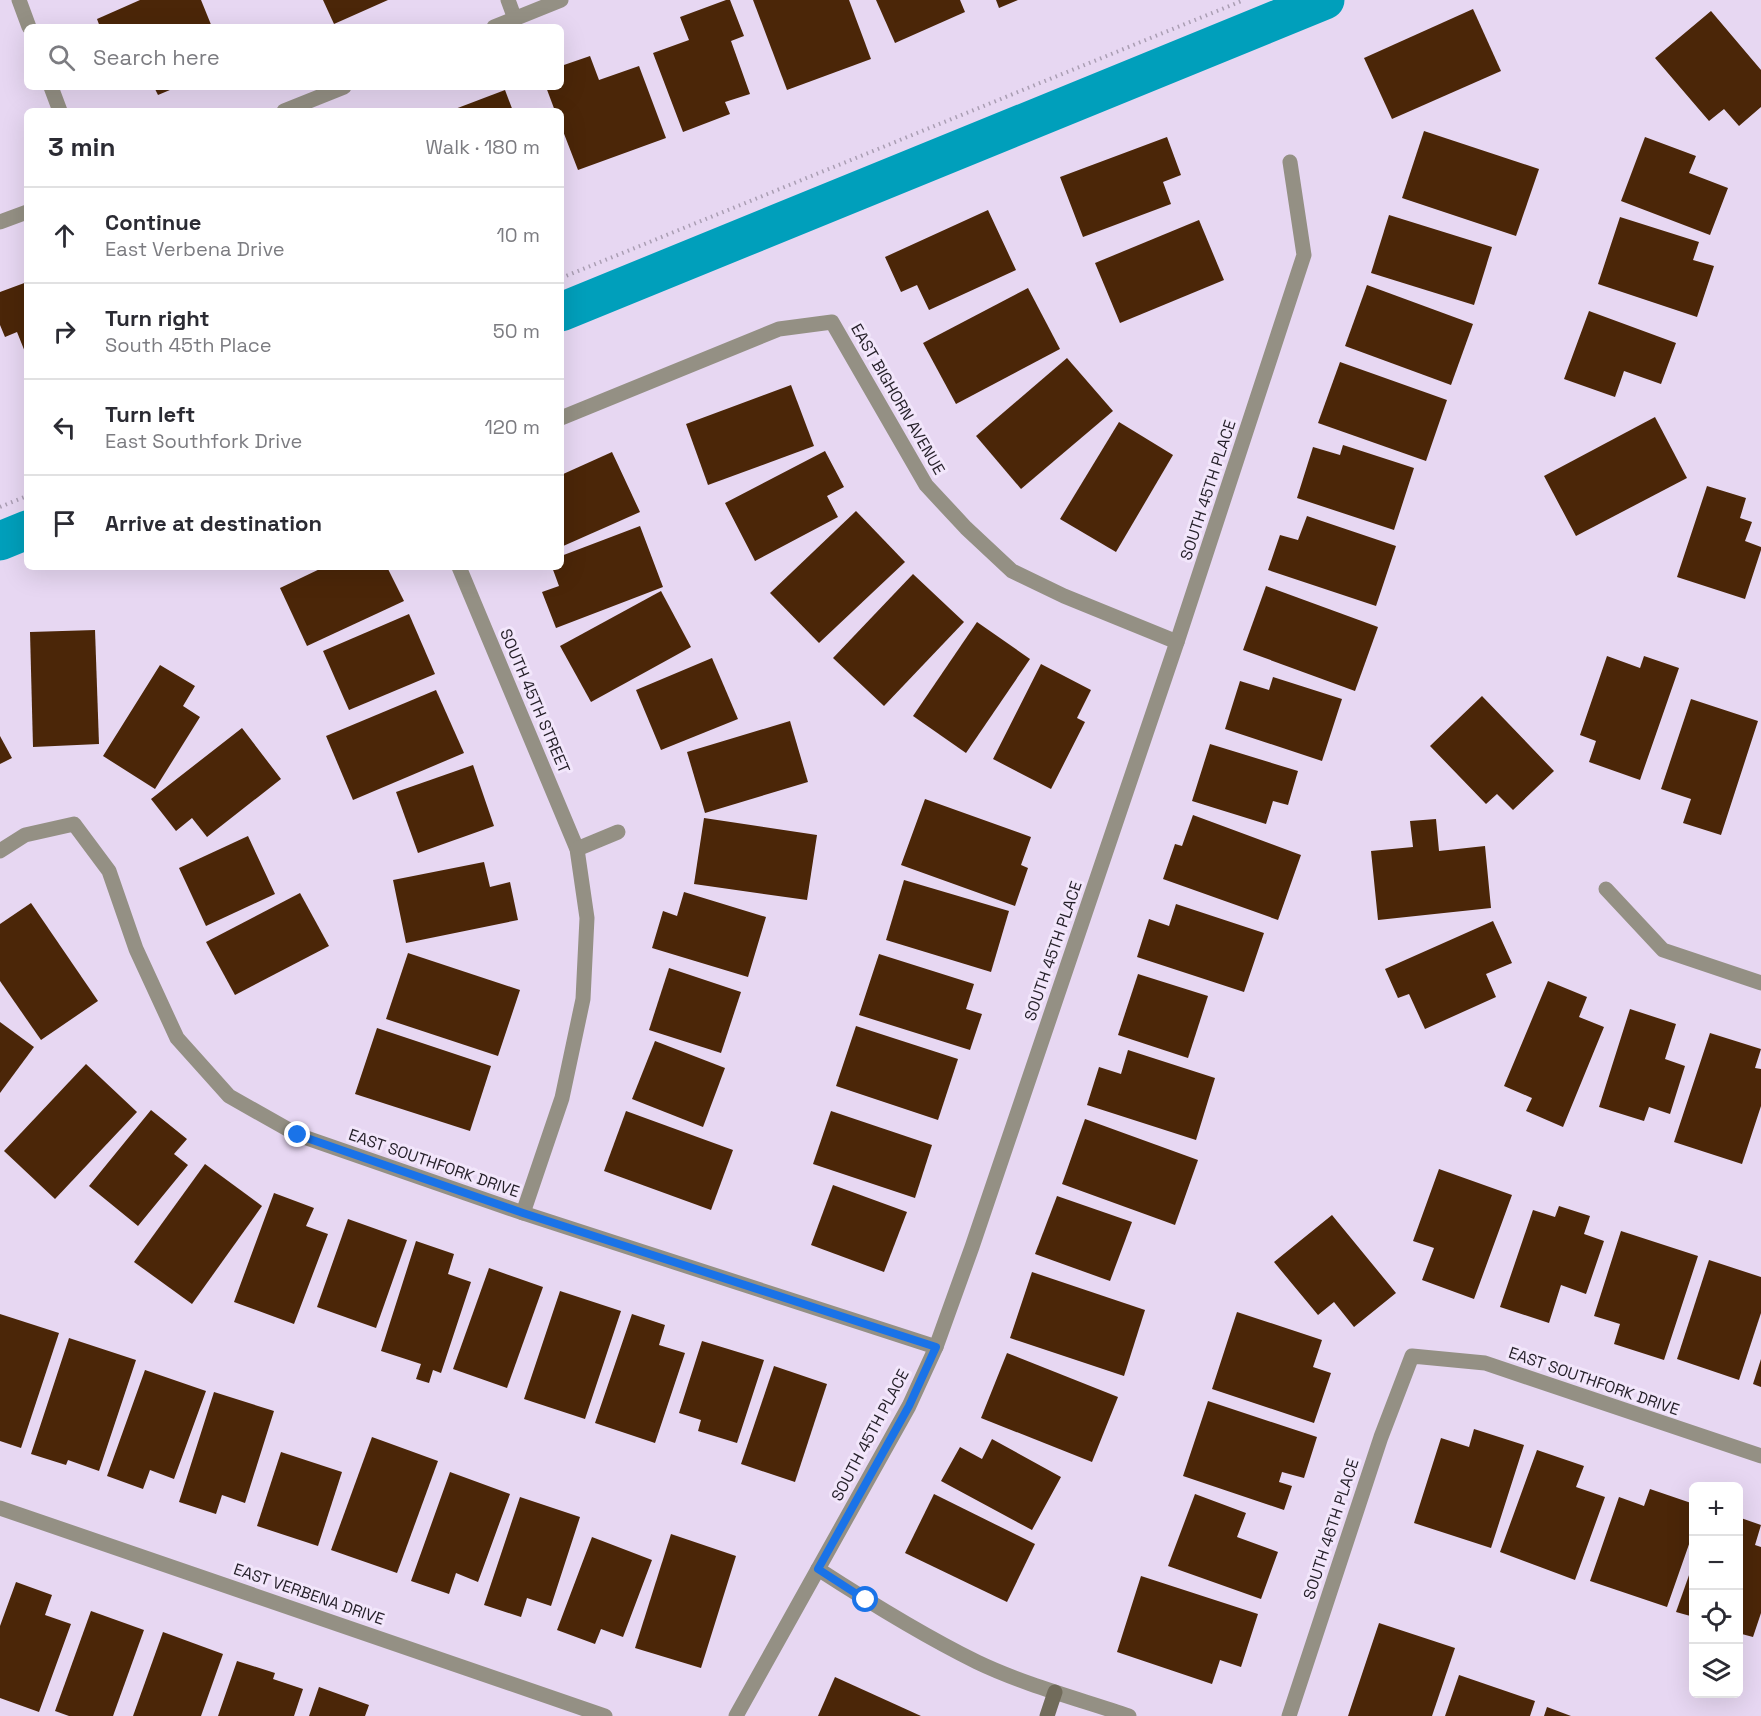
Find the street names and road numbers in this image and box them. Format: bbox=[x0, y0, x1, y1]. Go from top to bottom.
street label: EAST BIGHORN AVENUE bbox=[846, 320, 950, 478]
street label: SOUTH 45TH PLACE bbox=[1175, 417, 1241, 563]
street label: SOUTH 45TH STREET bbox=[495, 626, 575, 776]
street label: SOUTH 45TH PLACE bbox=[1019, 878, 1087, 1024]
street label: EAST SOUTHFORK DRIVE bbox=[346, 1124, 522, 1202]
street label: EAST SOUTHFORK DRIVE bbox=[1506, 1342, 1682, 1420]
street label: SOUTH 45TH PLACE bbox=[826, 1365, 914, 1505]
street label: SOUTH 46TH PLACE bbox=[1298, 1456, 1364, 1602]
street label: EAST VERBENA DRIVE bbox=[231, 1558, 387, 1630]

